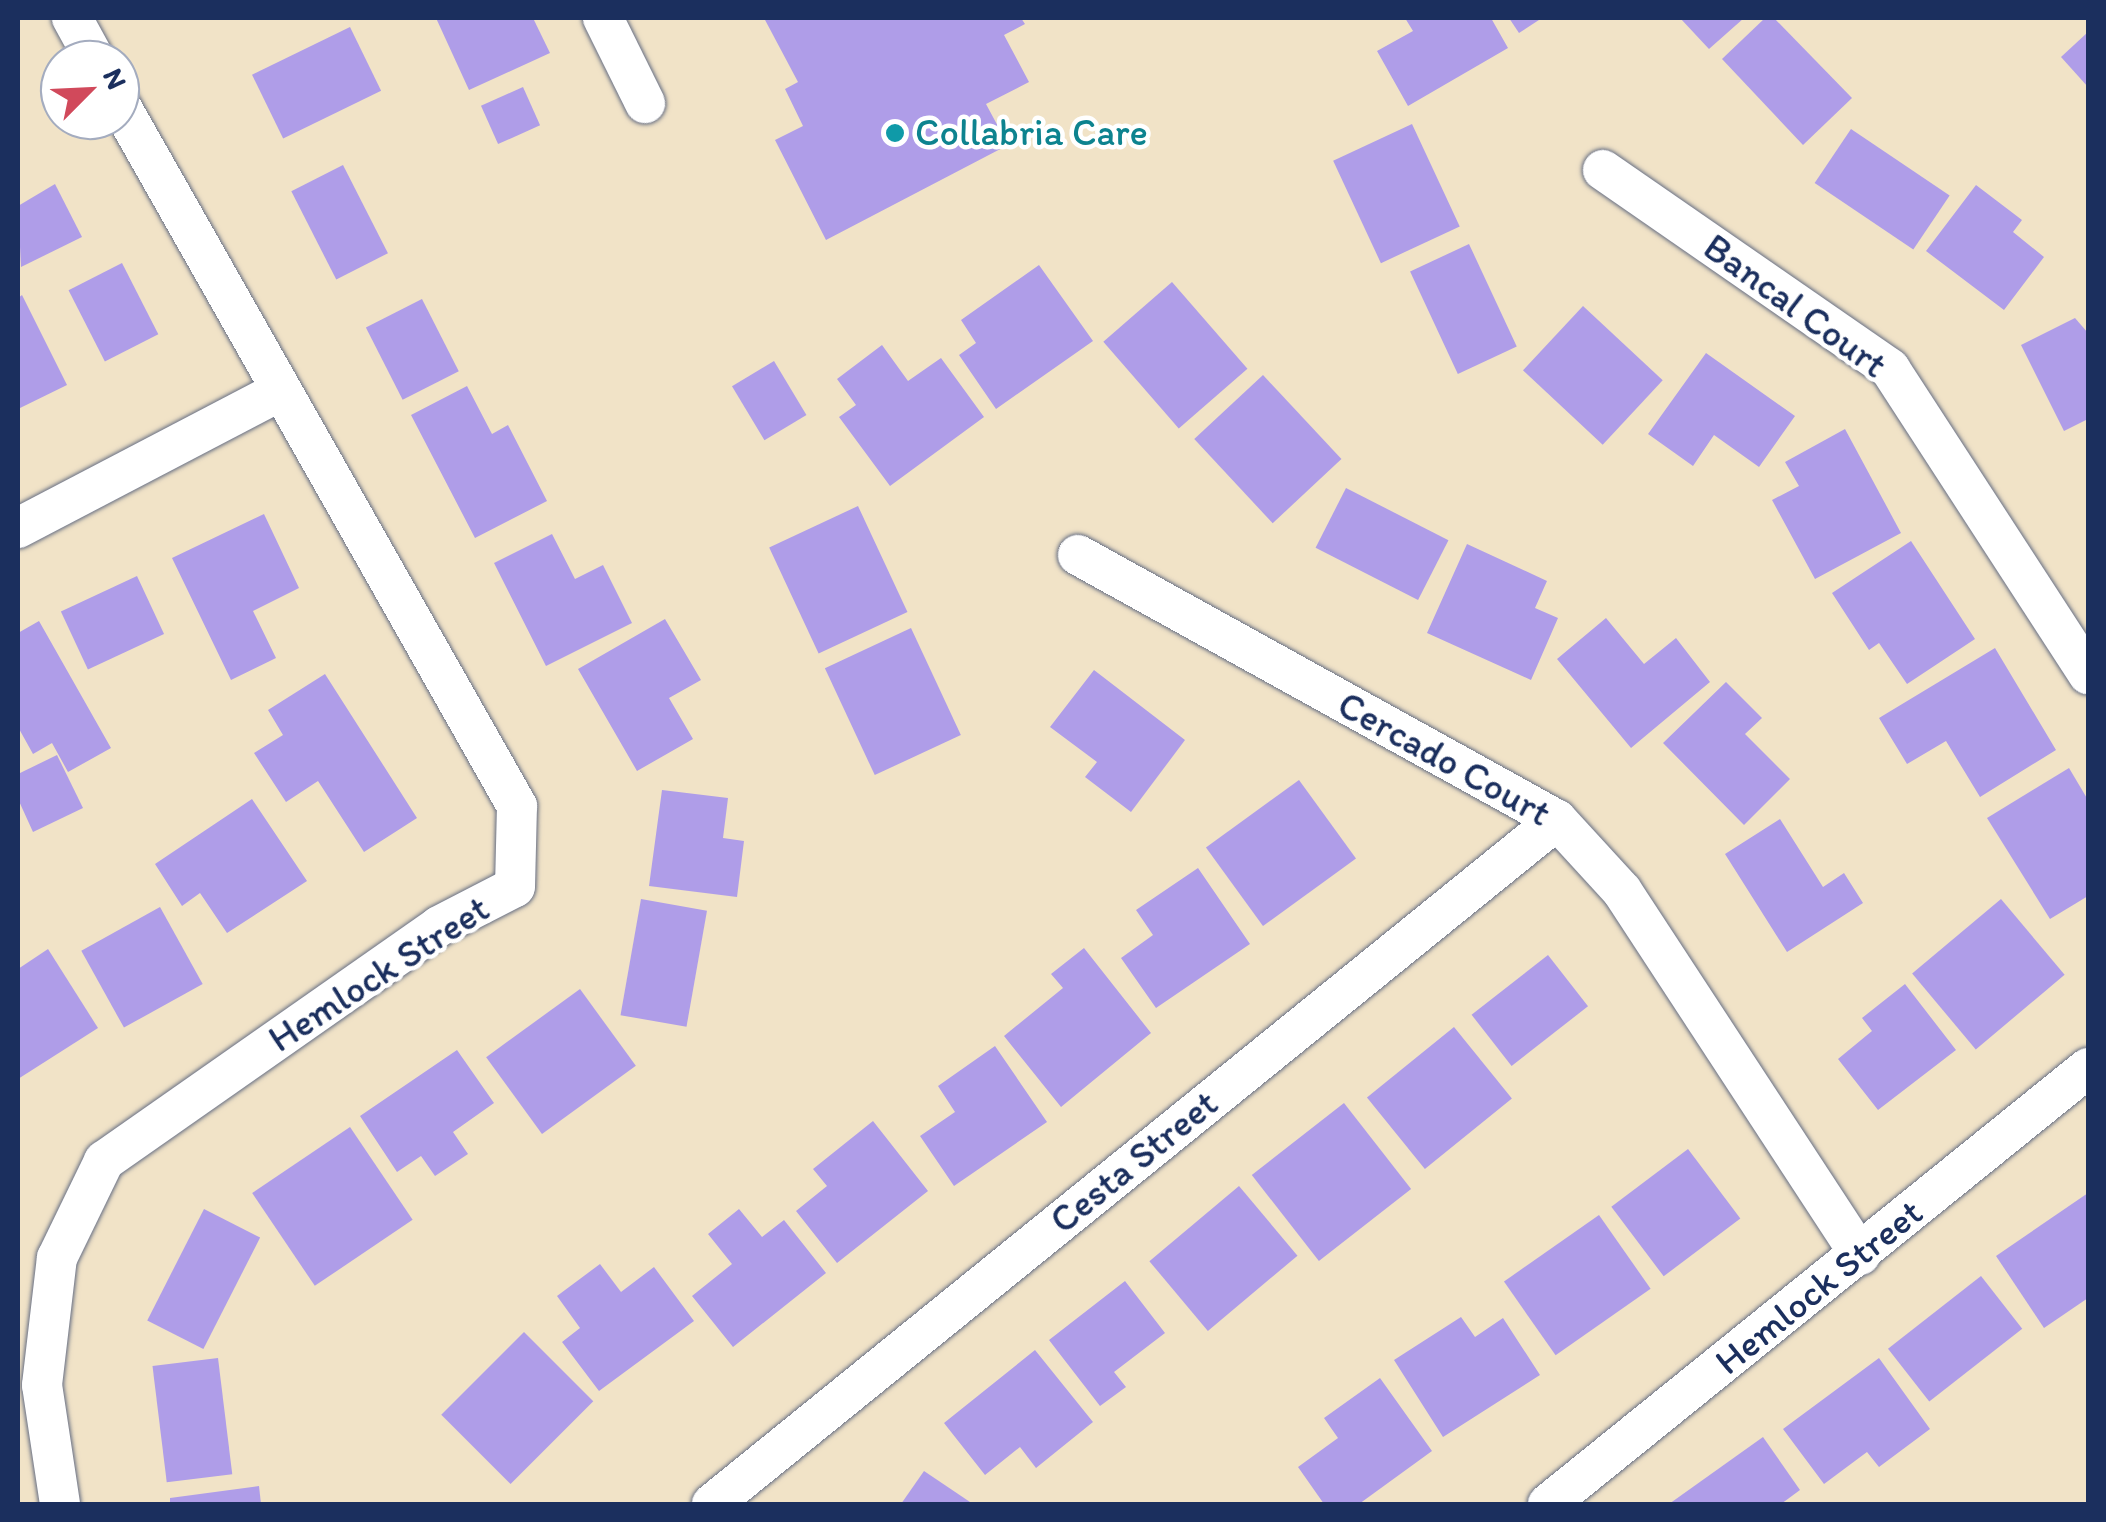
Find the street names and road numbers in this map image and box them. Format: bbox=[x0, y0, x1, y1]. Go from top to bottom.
street label: Bancal Court bbox=[1695, 224, 1895, 388]
street label: Cercado Court bbox=[1330, 682, 1558, 836]
street label: Hemlock Street bbox=[261, 886, 497, 1062]
street label: Cesta Street bbox=[1041, 1081, 1227, 1243]
street label: Hemlock Street bbox=[1706, 1190, 1932, 1384]

